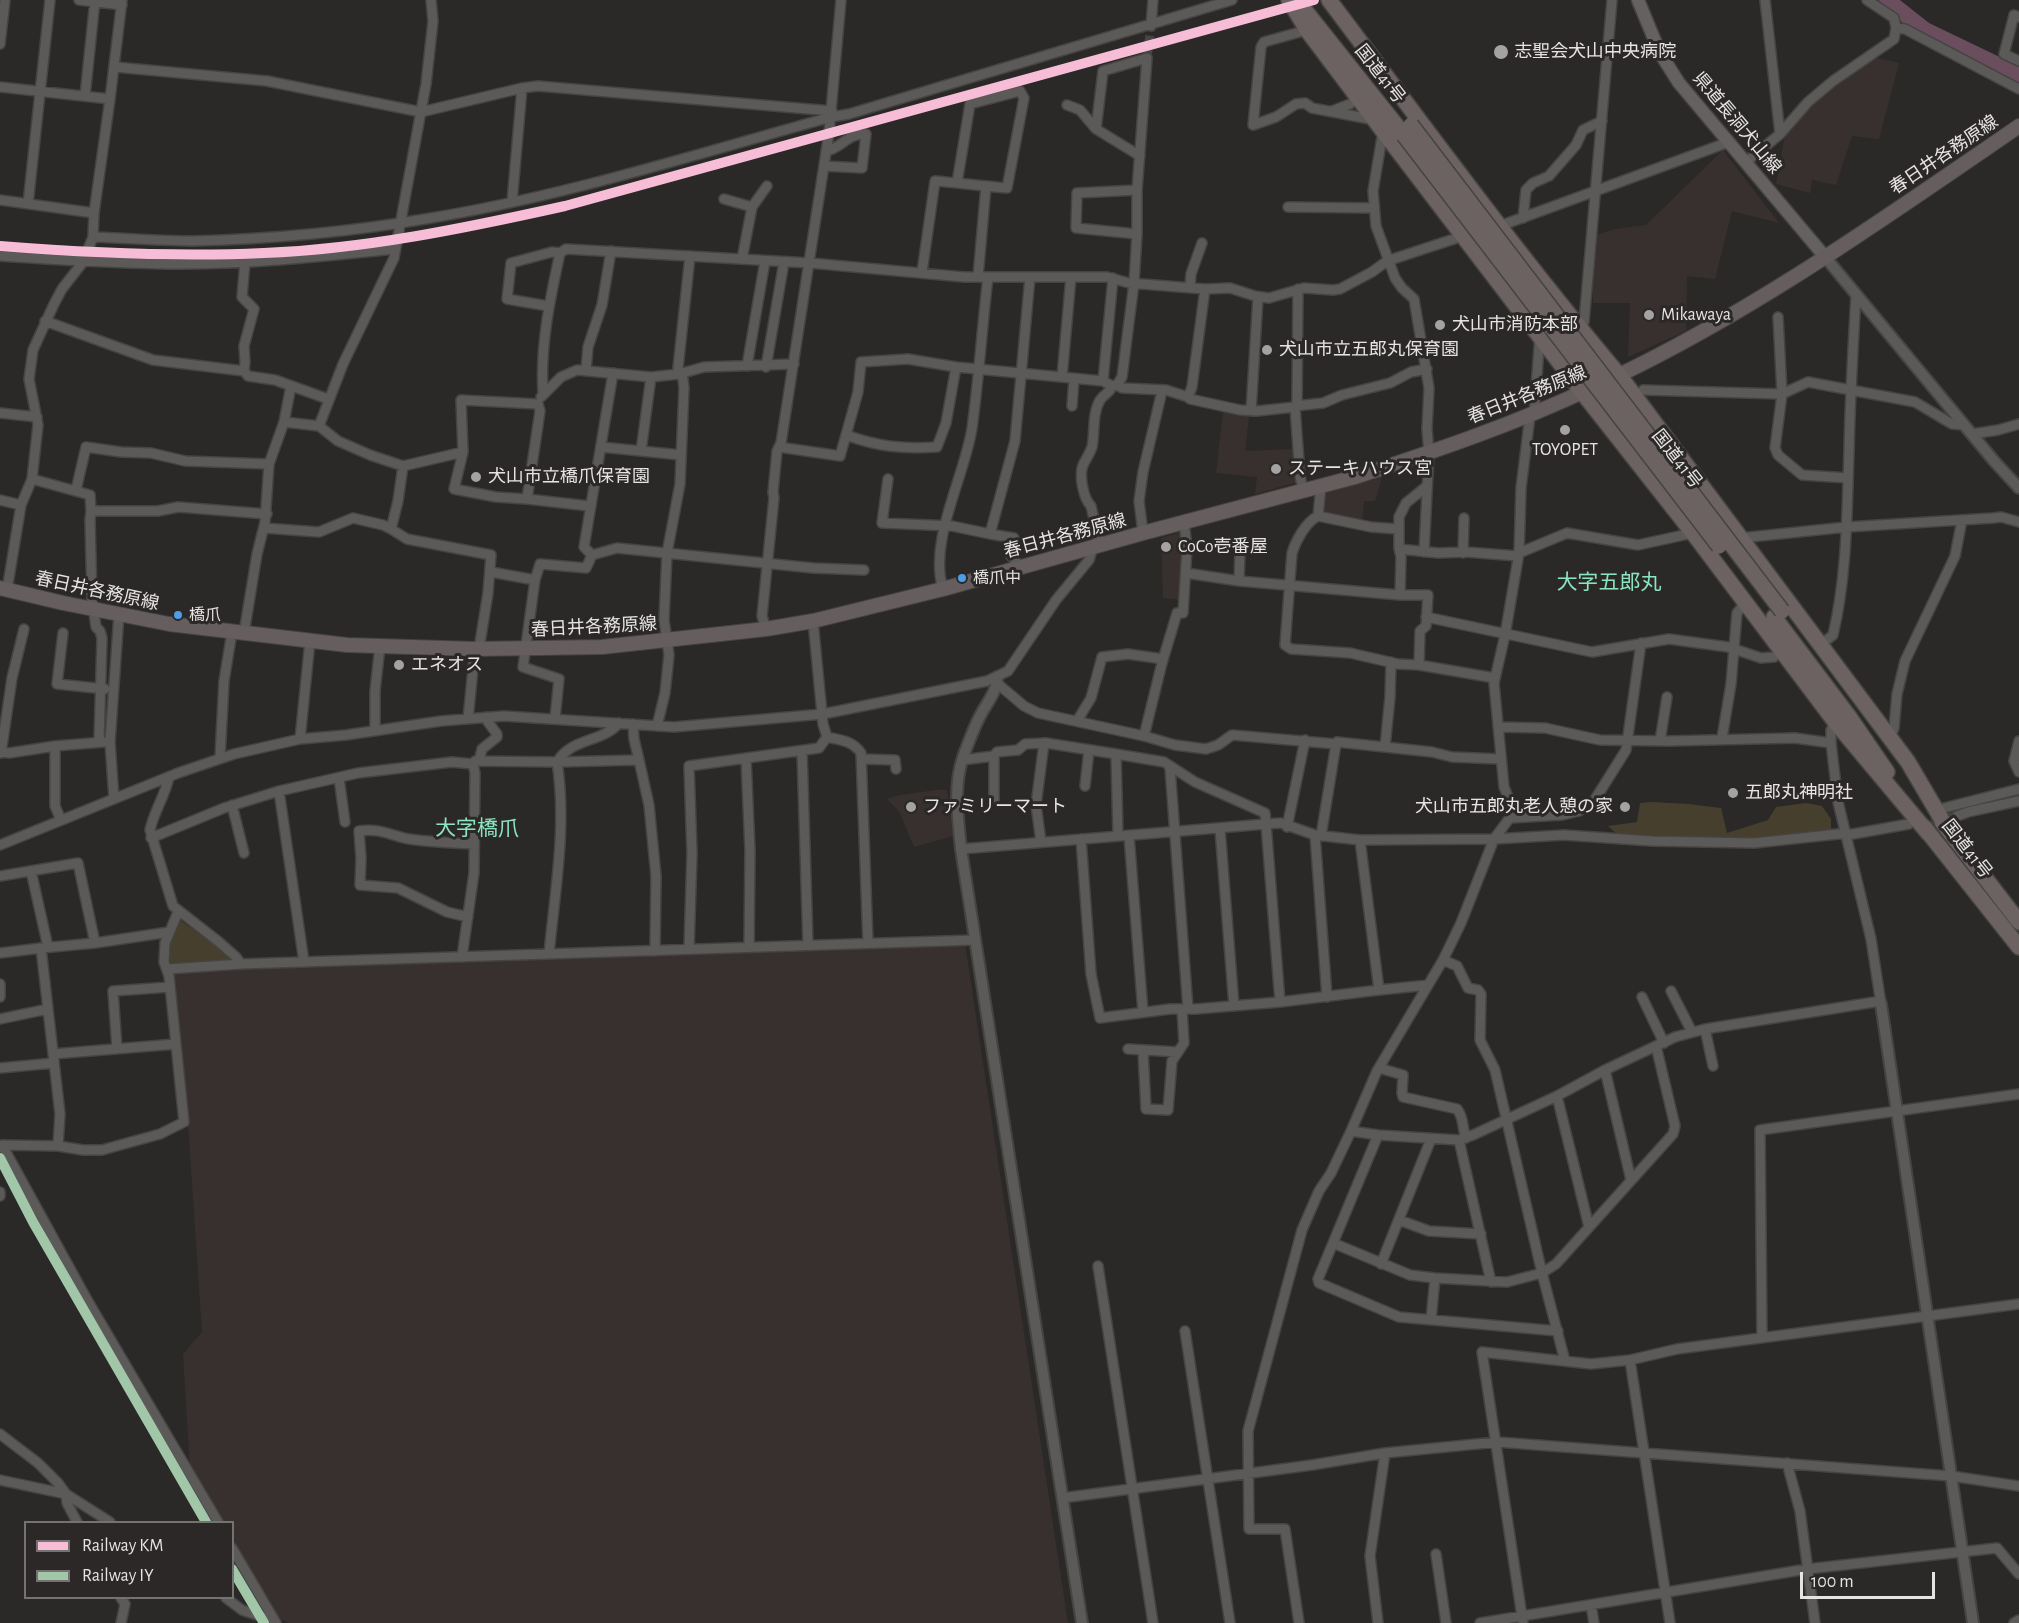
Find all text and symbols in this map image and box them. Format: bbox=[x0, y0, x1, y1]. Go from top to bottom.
street label: 国道41号 bbox=[1350, 40, 1410, 108]
place label: 志聖会犬山中央病院 bbox=[1514, 41, 1676, 63]
marker: 志聖会犬山中央病院 bbox=[1492, 43, 1510, 61]
street label: 県道長洞犬山線 bbox=[1688, 68, 1786, 178]
street label: 春日井各務原線 bbox=[1886, 111, 2002, 199]
place label: Mikawaya bbox=[1661, 304, 1731, 326]
marker: Mikawaya bbox=[1642, 308, 1656, 322]
place label: 犬山市消防本部 bbox=[1452, 314, 1578, 336]
marker: 犬山市消防本部 bbox=[1433, 318, 1447, 332]
place label: 犬山市立五郎丸保育園 bbox=[1279, 339, 1459, 361]
marker: 犬山市立五郎丸保育園 bbox=[1260, 343, 1274, 357]
street label: 春日井各務原線 bbox=[1465, 361, 1589, 429]
marker: TOYOPET bbox=[1558, 423, 1572, 437]
street label: 国道41号 bbox=[1647, 425, 1707, 493]
place label: TOYOPET bbox=[1532, 439, 1598, 461]
place label: ステーキハウス宮 bbox=[1288, 458, 1432, 480]
marker: ステーキハウス宮 bbox=[1269, 462, 1283, 476]
place label: 犬山市立橋爪保育園 bbox=[488, 466, 650, 488]
marker: 犬山市立橋爪保育園 bbox=[469, 470, 483, 484]
street label: 春日井各務原線 bbox=[1001, 509, 1129, 563]
place label: CoCo壱番屋 bbox=[1178, 536, 1268, 558]
marker: CoCo壱番屋 bbox=[1159, 540, 1173, 554]
street label: 春日井各務原線 bbox=[33, 567, 161, 615]
place label: 橋爪中 bbox=[973, 568, 1021, 588]
district label: 大字五郎丸 bbox=[1557, 570, 1661, 596]
marker: 橋爪中 bbox=[956, 572, 968, 584]
place label: 橋爪 bbox=[189, 605, 221, 625]
marker: 橋爪 bbox=[172, 609, 184, 621]
street label: 春日井各務原線 bbox=[531, 613, 657, 641]
place label: エネオス bbox=[411, 654, 483, 676]
marker: エネオス bbox=[392, 658, 406, 672]
place label: 五郎丸神明社 bbox=[1745, 782, 1853, 804]
marker: 五郎丸神明社 bbox=[1726, 786, 1740, 800]
place label: ファミリーマート bbox=[923, 796, 1067, 818]
place label: 犬山市五郎丸老人憩の家 bbox=[1415, 796, 1613, 818]
marker: ファミリーマート bbox=[904, 800, 918, 814]
marker: 犬山市五郎丸老人憩の家 bbox=[1618, 800, 1632, 814]
street label: 国道41号 bbox=[1937, 815, 1997, 883]
district label: 大字橋爪 bbox=[435, 816, 519, 842]
legend bbox=[24, 1521, 234, 1599]
text: Railway KM bbox=[82, 1537, 163, 1555]
scale bar bbox=[1803, 1560, 1938, 1598]
text: Railway IY bbox=[82, 1567, 154, 1585]
text: 100 m bbox=[1811, 1573, 1854, 1591]

